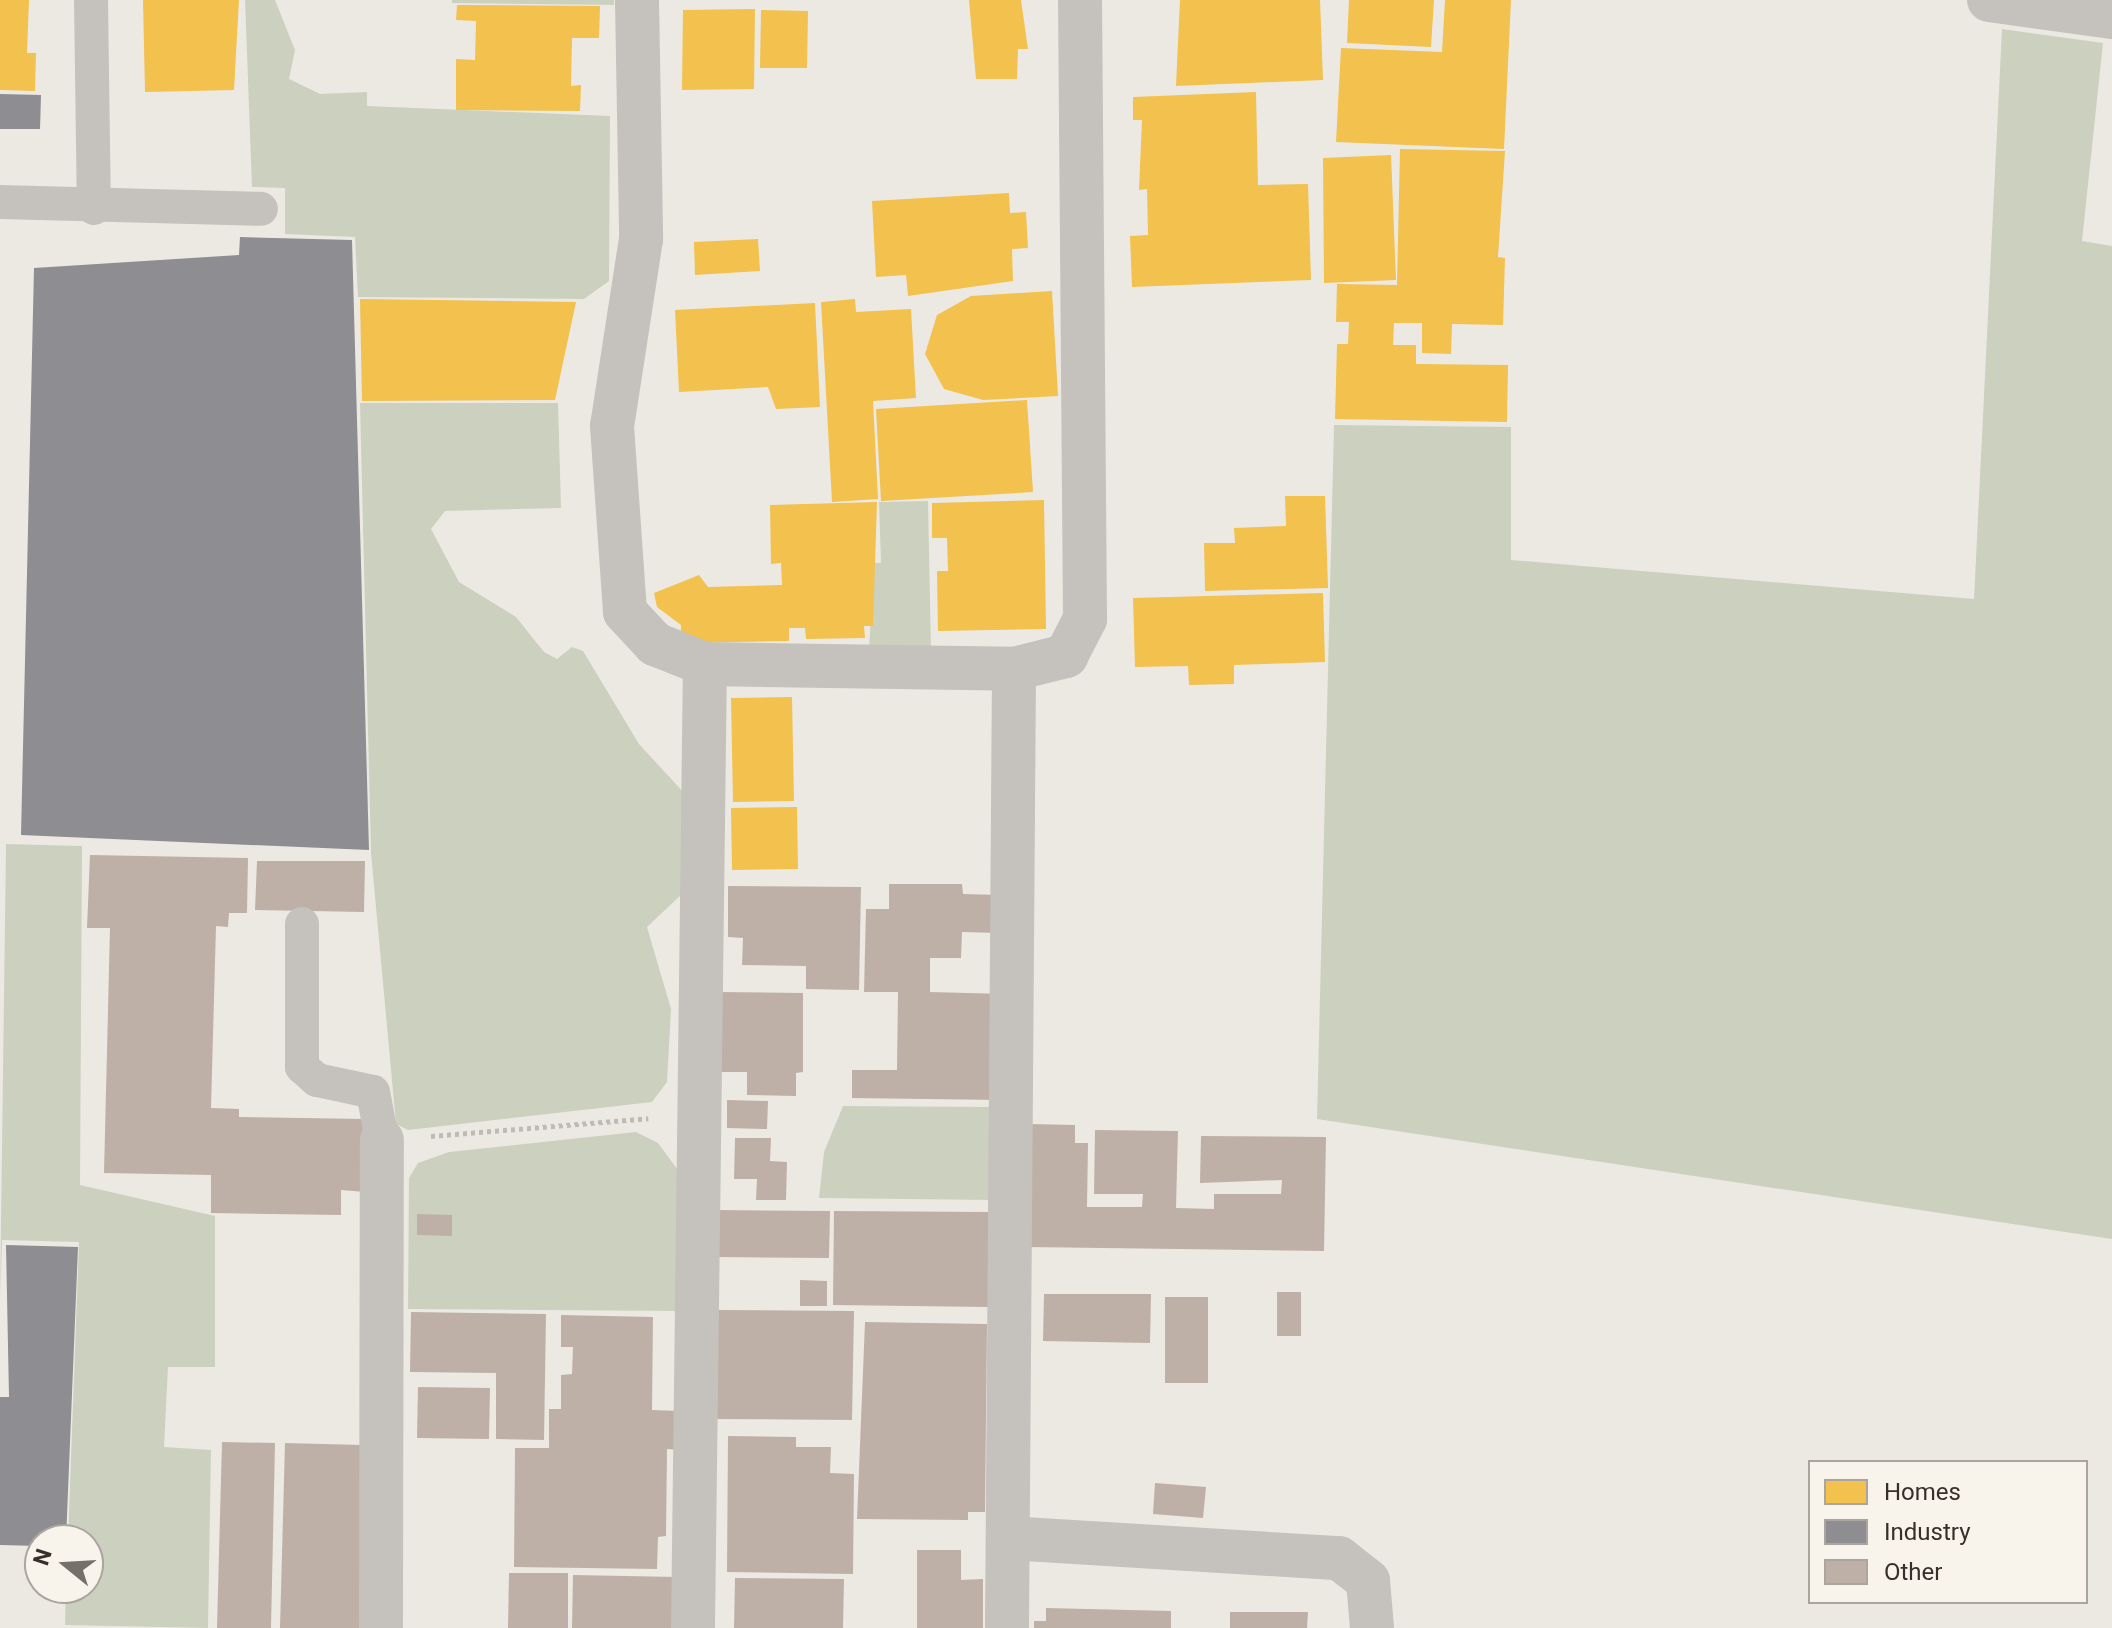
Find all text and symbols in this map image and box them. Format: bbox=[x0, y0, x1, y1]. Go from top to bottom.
legend bbox=[1808, 1460, 2088, 1604]
text: Homes bbox=[1884, 1478, 1961, 1506]
text: Industry bbox=[1884, 1518, 1970, 1546]
north arrow bbox=[24, 1524, 104, 1604]
text: N bbox=[28, 1546, 57, 1568]
text: Other bbox=[1884, 1558, 1942, 1586]

